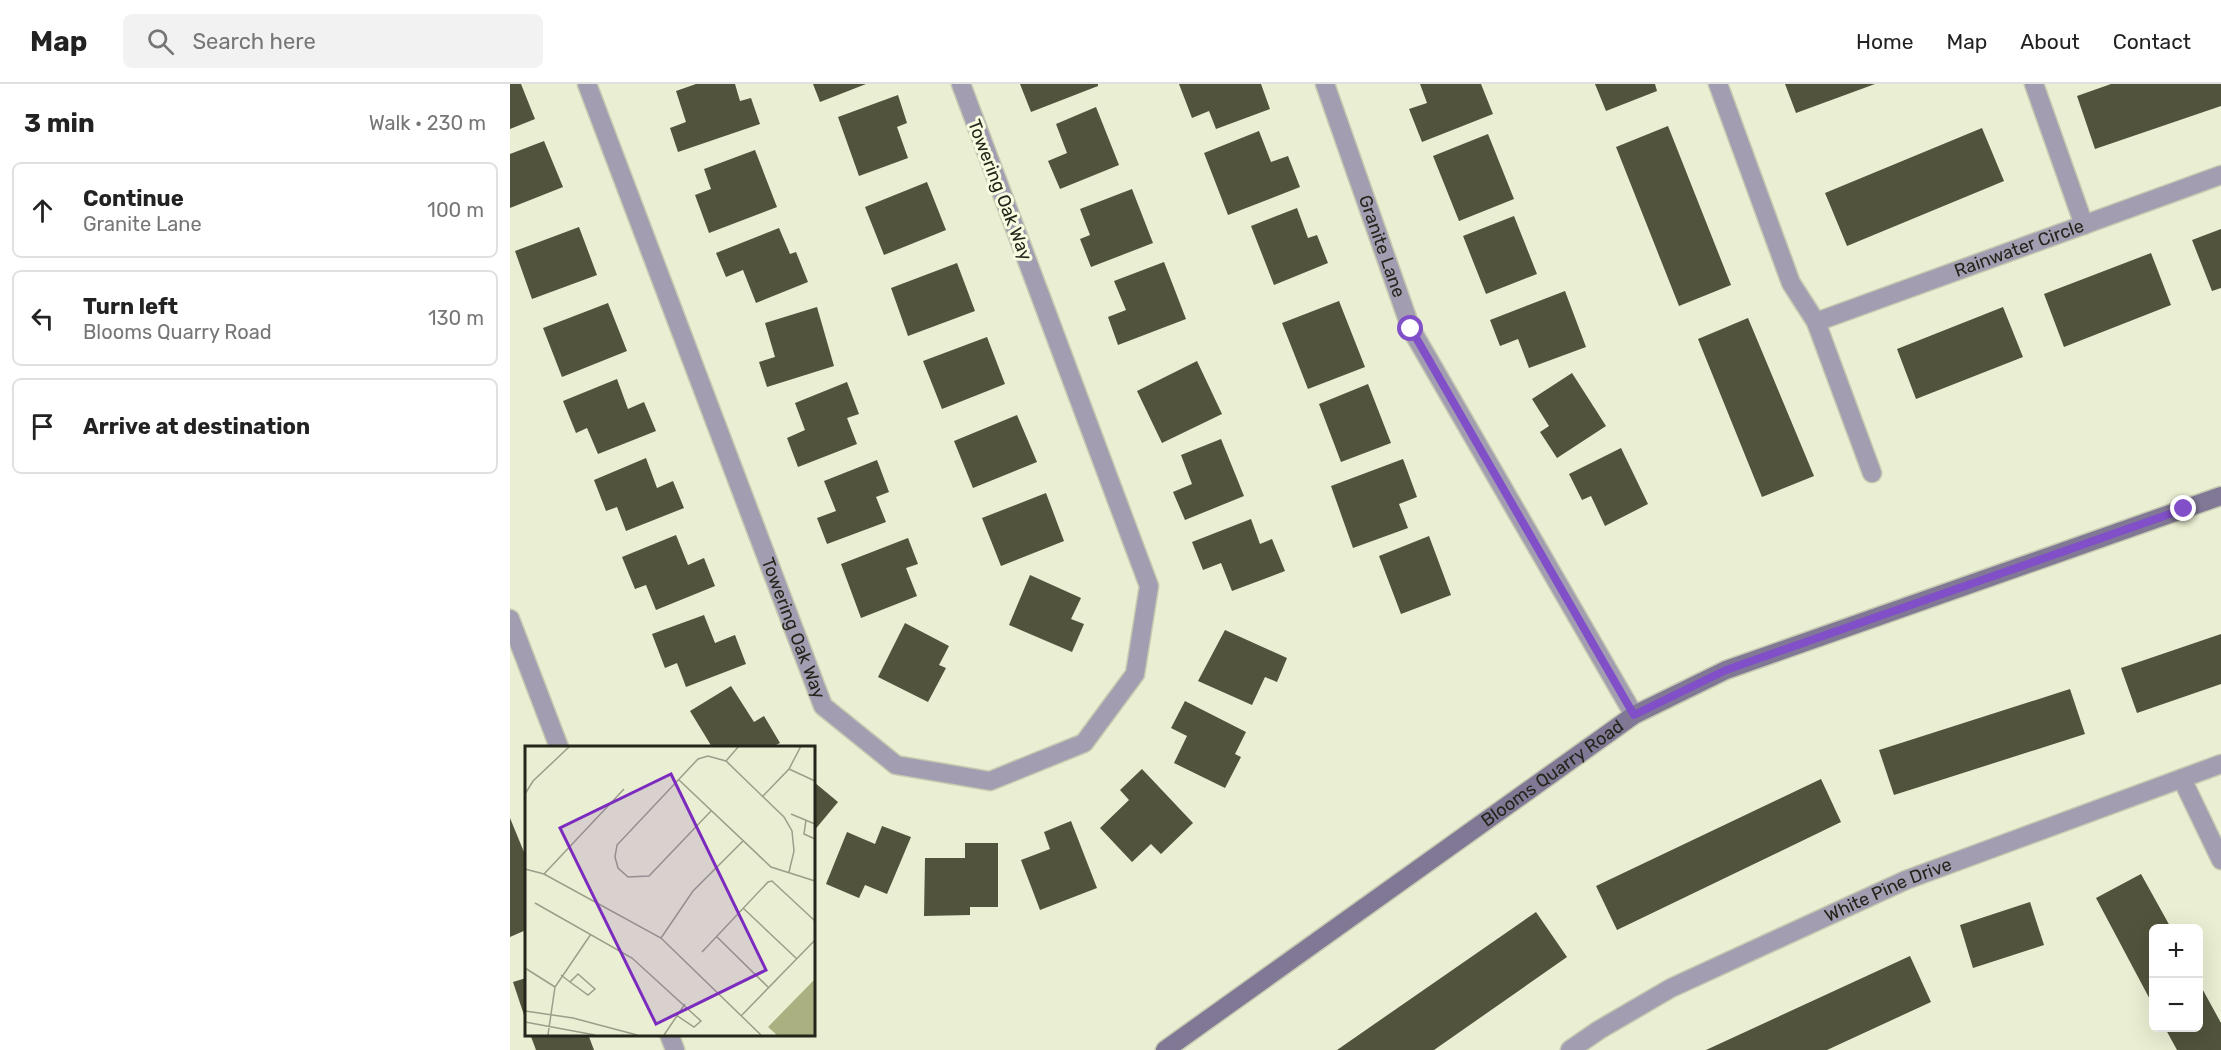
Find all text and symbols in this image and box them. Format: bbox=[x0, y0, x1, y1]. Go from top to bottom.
search box bbox=[123, 14, 543, 68]
text: Map bbox=[30, 25, 87, 58]
icon: search bbox=[144, 25, 177, 58]
text: Search here bbox=[192, 28, 316, 55]
text: Home bbox=[1856, 29, 1913, 54]
text: Map bbox=[1946, 29, 1987, 54]
text: About bbox=[2020, 29, 2080, 54]
text: Contact bbox=[2113, 29, 2191, 54]
text: 3 min bbox=[24, 108, 95, 139]
text: Walk · 230 m bbox=[369, 111, 486, 135]
street label: Towering Oak Way bbox=[963, 116, 1037, 264]
text: Continue bbox=[83, 185, 184, 212]
street label: Granite Lane bbox=[1354, 192, 1410, 300]
icon: ahead bbox=[26, 194, 59, 227]
text: 100 m bbox=[427, 198, 484, 222]
text: Granite Lane bbox=[83, 212, 202, 236]
street label: Rainwater Circle bbox=[1951, 215, 2087, 282]
text: Turn left bbox=[83, 293, 178, 320]
icon: left bbox=[26, 302, 59, 335]
text: 130 m bbox=[428, 306, 484, 330]
route start bbox=[1397, 315, 1423, 341]
text: Blooms Quarry Road bbox=[83, 320, 272, 344]
icon: arrive bbox=[26, 410, 59, 443]
text: Arrive at destination bbox=[83, 413, 310, 440]
route end bbox=[2170, 495, 2196, 521]
street label: Towering Oak Way bbox=[757, 554, 830, 702]
street label: Blooms Quarry Road bbox=[1477, 715, 1628, 832]
inset map bbox=[525, 746, 814, 1035]
street label: White Pine Drive bbox=[1821, 853, 1955, 927]
map controls bbox=[2149, 924, 2203, 1032]
button: + bbox=[2149, 924, 2203, 978]
button: − bbox=[2149, 978, 2203, 1032]

